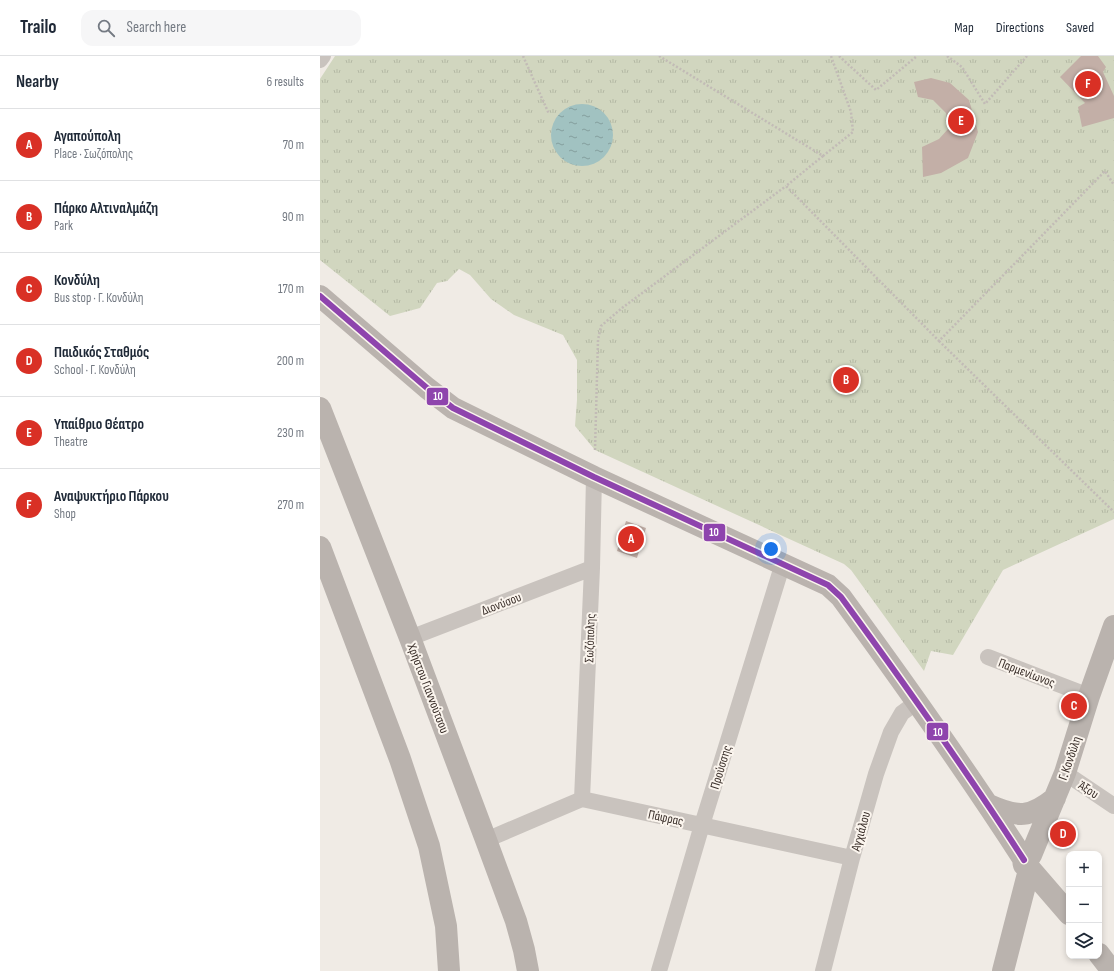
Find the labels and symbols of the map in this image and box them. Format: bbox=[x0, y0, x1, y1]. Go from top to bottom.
pin: F bbox=[1075, 69, 1101, 99]
pin: E bbox=[948, 106, 974, 136]
pin: B bbox=[833, 365, 859, 395]
line badge: 10 bbox=[426, 387, 449, 406]
text: 10 bbox=[433, 390, 443, 403]
line badge: 10 bbox=[703, 523, 726, 542]
pin: A bbox=[618, 524, 644, 554]
text: 10 bbox=[709, 526, 719, 539]
your location bbox=[761, 539, 781, 559]
street label: Διονύσου bbox=[479, 589, 524, 619]
street label: Σωζόπολης bbox=[581, 613, 599, 663]
street label: Χρήστου Γιαννούτσου bbox=[403, 640, 453, 735]
street label: Παρμενίωνος bbox=[996, 655, 1057, 691]
pin: C bbox=[1061, 691, 1087, 721]
line badge: 10 bbox=[926, 722, 949, 741]
text: 10 bbox=[933, 726, 943, 739]
street label: Γ. Κονδύλη bbox=[1055, 734, 1085, 782]
street label: Προύσσης bbox=[707, 743, 735, 791]
street label: Άξου bbox=[1075, 777, 1102, 802]
street label: Πάφρας bbox=[647, 806, 685, 830]
street label: Αγχιάλου bbox=[847, 810, 874, 854]
pin: D bbox=[1050, 819, 1076, 849]

